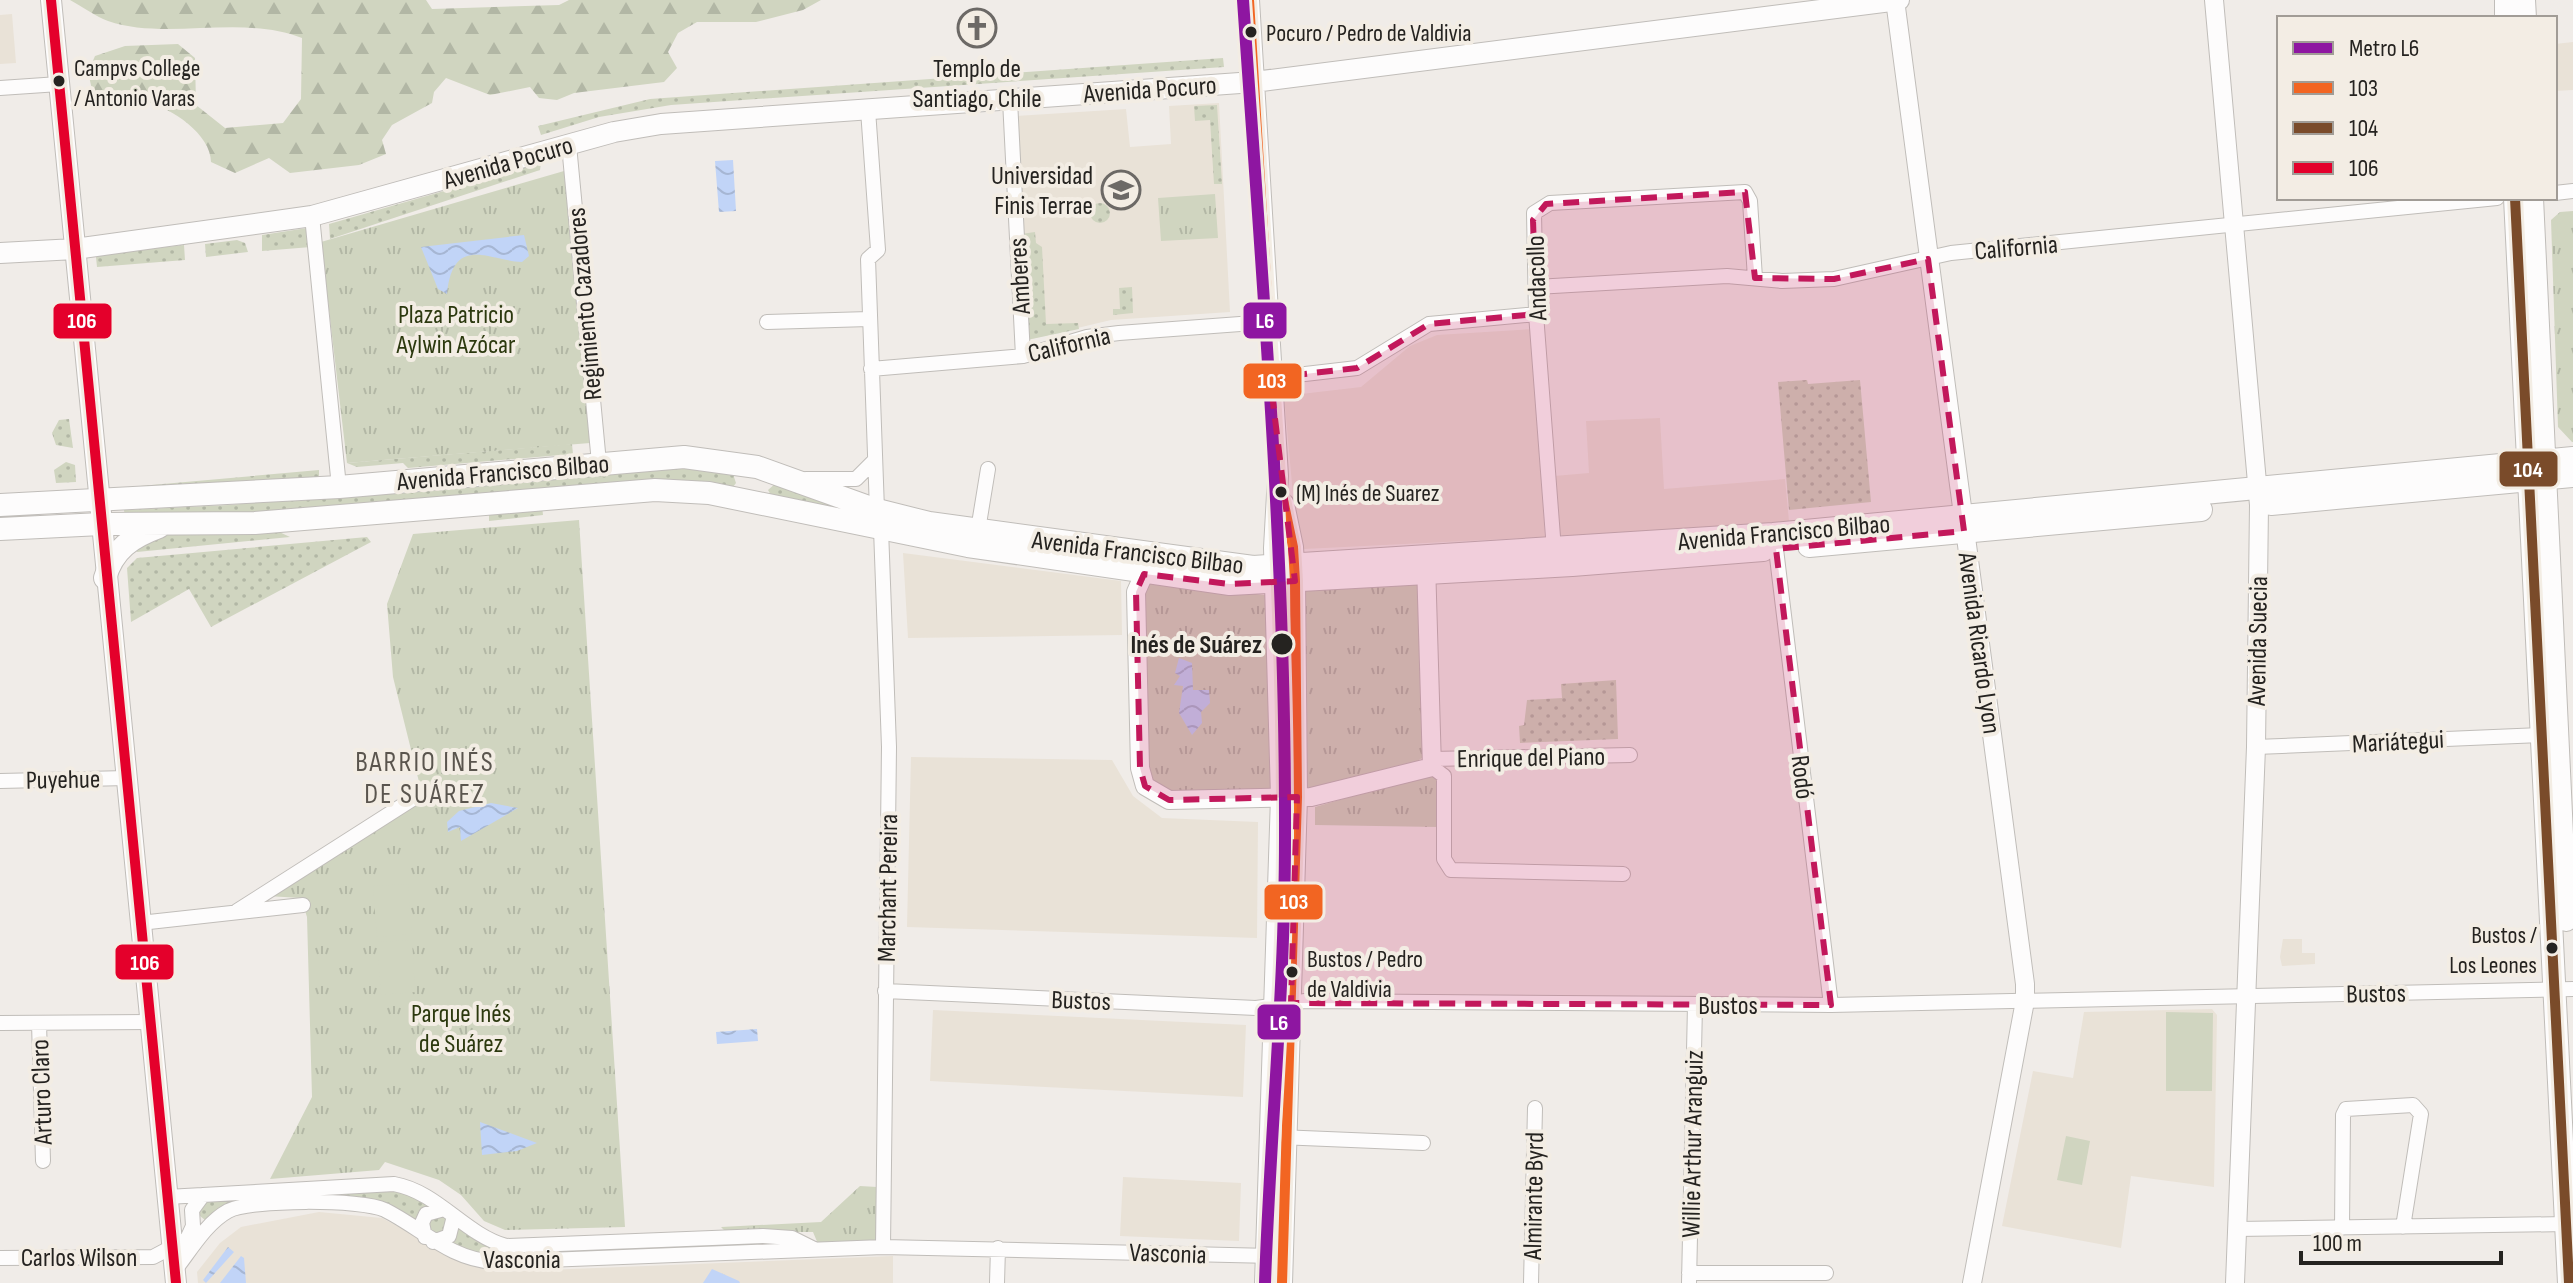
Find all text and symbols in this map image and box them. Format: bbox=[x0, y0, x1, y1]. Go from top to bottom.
church icon: Templo de Santiago, Chile bbox=[956, 7, 998, 49]
legend bbox=[2277, 16, 2557, 200]
place label: Pocuro / Pedro de Valdivia bbox=[1266, 19, 1472, 48]
marker: Pocuro / Pedro de Valdivia bbox=[1243, 24, 1259, 40]
text: Metro L6 bbox=[2349, 34, 2419, 63]
place label: Campvs College / Antonio Varas bbox=[74, 54, 200, 113]
place label: Templo de Santiago, Chile bbox=[912, 54, 1042, 115]
street label: Avenida Pocuro bbox=[1082, 70, 1218, 111]
marker: Campvs College / Antonio Varas bbox=[51, 73, 67, 89]
text: 103 bbox=[2349, 74, 2378, 103]
text: 104 bbox=[2349, 114, 2378, 143]
street label: Avenida Pocuro bbox=[439, 130, 577, 197]
text: 106 bbox=[2349, 154, 2379, 183]
place label: Universidad Finis Terrae bbox=[991, 161, 1093, 222]
school or university icon: Universidad Finis Terrae bbox=[1100, 169, 1142, 211]
street label: Regimiento Cazadores bbox=[562, 206, 609, 402]
street label: California bbox=[1973, 229, 2059, 268]
street label: Andacollo bbox=[1521, 235, 1555, 322]
street label: Amberes bbox=[1003, 237, 1038, 316]
park label: Plaza Patricio Aylwin Azócar bbox=[395, 300, 516, 361]
line badge: L6 bbox=[1242, 301, 1288, 340]
line badge: 106 bbox=[52, 302, 113, 340]
text: 106 bbox=[67, 308, 97, 335]
text: L6 bbox=[1256, 308, 1274, 335]
street label: California bbox=[1025, 321, 1114, 370]
line badge: 103 bbox=[1242, 362, 1303, 400]
text: 103 bbox=[1258, 368, 1287, 395]
street label: Avenida Francisco Bilbao bbox=[395, 449, 610, 498]
line badge: 104 bbox=[2498, 450, 2559, 488]
text: 104 bbox=[2513, 457, 2543, 484]
place label: (M) Inés de Suarez bbox=[1296, 479, 1440, 508]
marker: (M) Inés de Suarez bbox=[1273, 484, 1289, 500]
street label: Avenida Francisco Bilbao bbox=[1676, 509, 1891, 558]
street label: Avenida Francisco Bilbao bbox=[1029, 525, 1245, 582]
street label: Avenida Ricardo Lyon bbox=[1950, 550, 2007, 736]
street label: Avenida Suecia bbox=[2242, 576, 2275, 707]
place label: Inés de Suárez bbox=[1130, 630, 1262, 661]
marker: Inés de Suárez bbox=[1269, 631, 1295, 657]
street label: Mariátegui bbox=[2351, 725, 2445, 760]
street label: Enrique del Piano bbox=[1457, 742, 1605, 775]
district label: BARRIO INÉS DE SUÁREZ bbox=[355, 746, 495, 811]
street label: Rodó bbox=[1783, 753, 1820, 801]
street label: Puyehue bbox=[25, 764, 101, 797]
street label: Marchant Pereira bbox=[872, 814, 905, 962]
line badge: 103 bbox=[1263, 883, 1324, 921]
text: 103 bbox=[1280, 889, 1309, 916]
place label: Bustos / Los Leones bbox=[2449, 921, 2537, 980]
marker: Bustos / Los Leones bbox=[2544, 940, 2560, 956]
line badge: 106 bbox=[114, 943, 175, 981]
place label: Bustos / Pedro de Valdivia bbox=[1307, 945, 1423, 1004]
text: 106 bbox=[130, 950, 160, 977]
marker: Bustos / Pedro de Valdivia bbox=[1284, 964, 1300, 980]
street label: Bustos bbox=[2346, 978, 2406, 1011]
street label: Bustos bbox=[1051, 985, 1111, 1018]
street label: Bustos bbox=[1698, 991, 1758, 1022]
park label: Parque Inés de Suárez bbox=[411, 999, 511, 1060]
line badge: L6 bbox=[1256, 1003, 1302, 1041]
text: L6 bbox=[1270, 1010, 1288, 1037]
street label: Arturo Claro bbox=[25, 1039, 60, 1146]
street label: Willie Arthur Aranguiz bbox=[1676, 1050, 1711, 1238]
street label: Almirante Byrd bbox=[1518, 1132, 1551, 1261]
scale bar bbox=[2301, 1215, 2501, 1265]
text: 100 m bbox=[2313, 1229, 2362, 1258]
street label: Vasconia bbox=[1129, 1238, 1207, 1271]
street label: Carlos Wilson bbox=[21, 1243, 137, 1274]
street label: Vasconia bbox=[483, 1245, 561, 1276]

